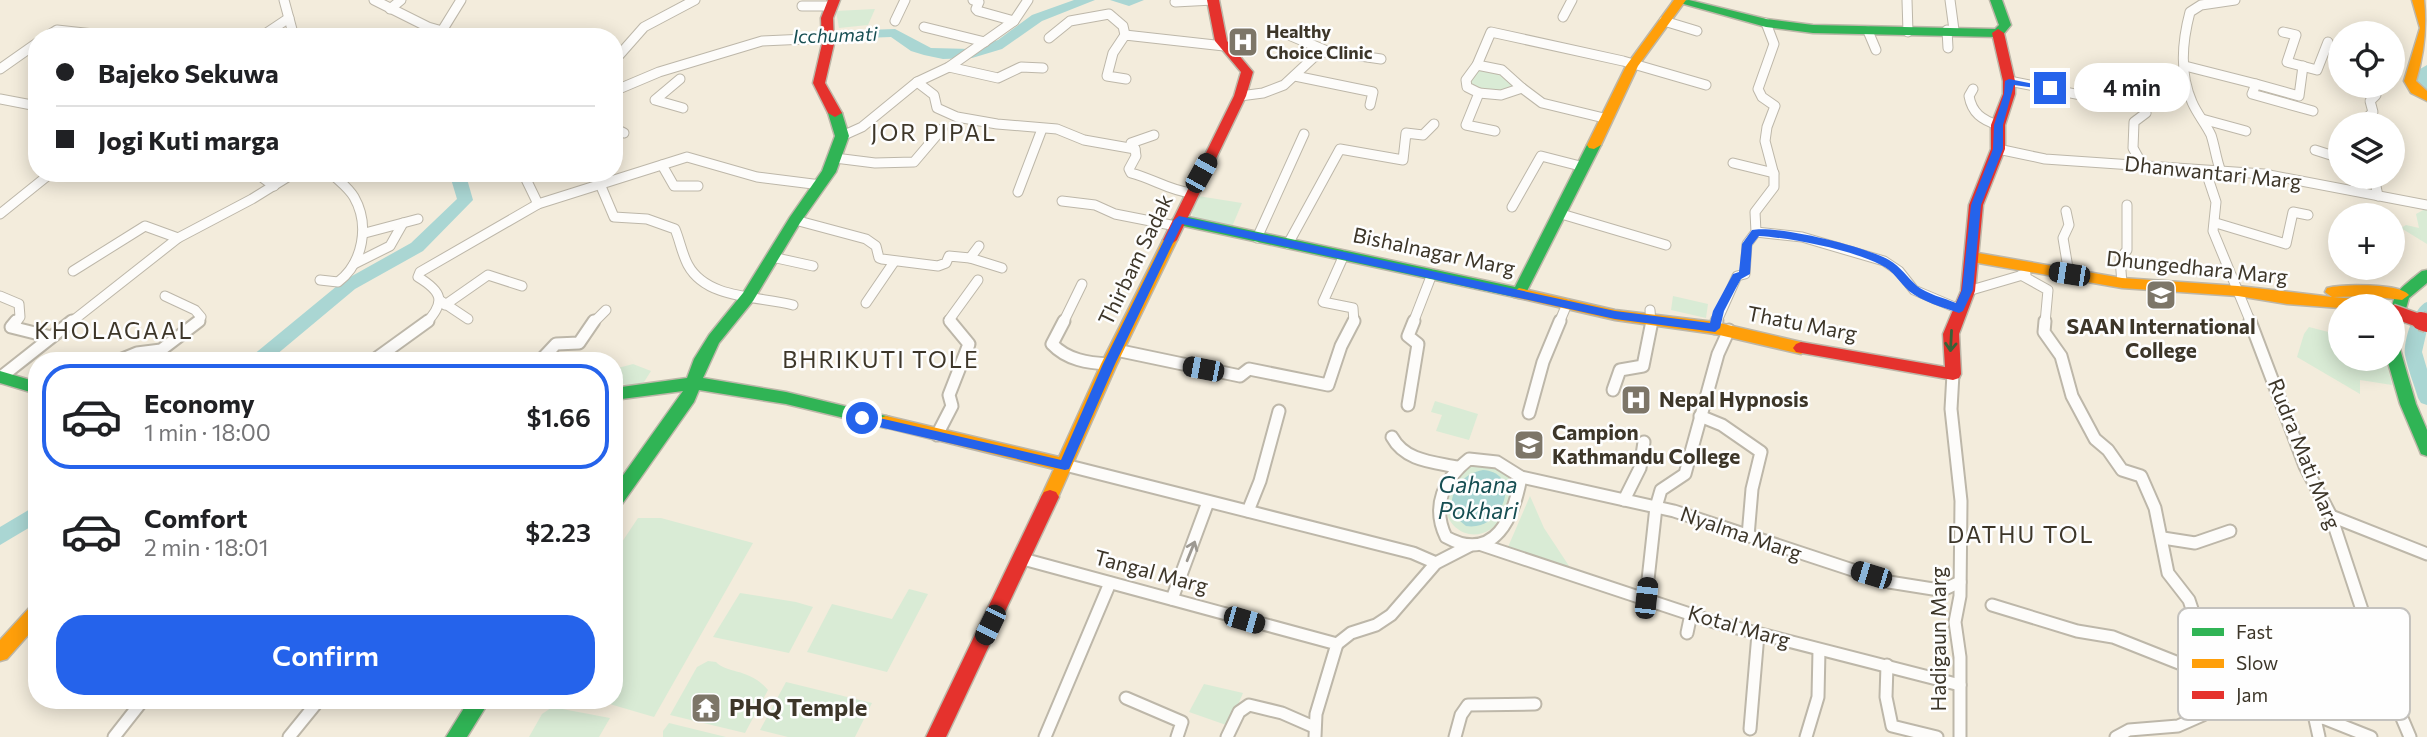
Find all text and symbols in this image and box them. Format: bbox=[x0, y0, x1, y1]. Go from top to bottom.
place label: Healthy Choice Clinic bbox=[1266, 20, 1373, 63]
water label: Icchumati bbox=[792, 21, 879, 47]
map controls bbox=[2328, 21, 2405, 371]
button: locate bbox=[2328, 21, 2405, 98]
hospital icon: Healthy Choice Clinic bbox=[1226, 25, 1260, 59]
text: Bajeko Sekuwa bbox=[98, 57, 279, 88]
callout: 4 min bbox=[2074, 64, 2190, 112]
route end bbox=[2034, 72, 2066, 104]
text: 4 min bbox=[2103, 73, 2161, 101]
button: layers bbox=[2328, 112, 2405, 189]
district label: JOR PIPAL bbox=[871, 118, 997, 146]
text: Jogi Kuti marga bbox=[98, 124, 279, 155]
car bbox=[1182, 150, 1221, 196]
street label: Dhanwantari Marg bbox=[2123, 150, 2303, 193]
street label: Thirbam Sadak bbox=[1092, 190, 1177, 329]
button: + bbox=[2328, 203, 2405, 280]
street label: Bishalnagar Marg bbox=[1351, 221, 1518, 280]
street label: Dhungedhara Marg bbox=[2105, 245, 2289, 288]
car bbox=[2047, 260, 2092, 288]
school or university icon: SAAN International College bbox=[2144, 278, 2178, 312]
button: − bbox=[2328, 294, 2405, 371]
street label: Thatu Marg bbox=[1745, 300, 1859, 345]
place label: SAAN International College bbox=[2066, 313, 2256, 362]
district label: KHOLAGAAL bbox=[34, 316, 194, 344]
one-way arrow bbox=[1945, 329, 1958, 352]
district label: BHRIKUTI TOLE bbox=[782, 345, 980, 373]
car bbox=[1181, 355, 1226, 383]
street label: Rudra Mati Marg bbox=[2264, 374, 2347, 533]
hospital icon: Nepal Hypnosis bbox=[1619, 383, 1653, 417]
icon: car bbox=[60, 385, 123, 448]
place label: Nepal Hypnosis bbox=[1659, 386, 1809, 411]
text: Economy bbox=[144, 387, 255, 418]
text: $1.66 bbox=[526, 401, 591, 432]
route start bbox=[846, 402, 878, 434]
text: 1 min · 18:00 bbox=[144, 418, 271, 446]
place label: Campion Kathmandu College bbox=[1552, 419, 1740, 468]
school or university icon: Campion Kathmandu College bbox=[1512, 428, 1546, 462]
water label: Gahana Pokhari bbox=[1438, 470, 1519, 524]
icon: car bbox=[60, 500, 123, 563]
street label: Nyalma Marg bbox=[1677, 500, 1806, 565]
text: Comfort bbox=[144, 502, 247, 533]
text: $2.23 bbox=[525, 516, 591, 547]
district label: DATHU TOL bbox=[1947, 520, 2095, 548]
text: 2 min · 18:01 bbox=[144, 533, 269, 561]
one-way arrow bbox=[1186, 540, 1199, 562]
street label: Tangal Marg bbox=[1092, 543, 1211, 598]
car bbox=[1848, 559, 1895, 591]
street label: Hadigaun Marg bbox=[1925, 567, 1950, 711]
car bbox=[1634, 576, 1659, 620]
street label: Kotal Marg bbox=[1685, 599, 1793, 652]
car bbox=[972, 602, 1009, 648]
car bbox=[1221, 604, 1268, 636]
legend bbox=[2178, 608, 2410, 720]
button: Confirm bbox=[56, 615, 595, 695]
text: Fast bbox=[2236, 620, 2273, 643]
text: Slow bbox=[2236, 651, 2278, 674]
text: Jam bbox=[2236, 683, 2268, 706]
temple icon: PHQ Temple bbox=[689, 691, 723, 725]
place label: PHQ Temple bbox=[729, 692, 867, 721]

